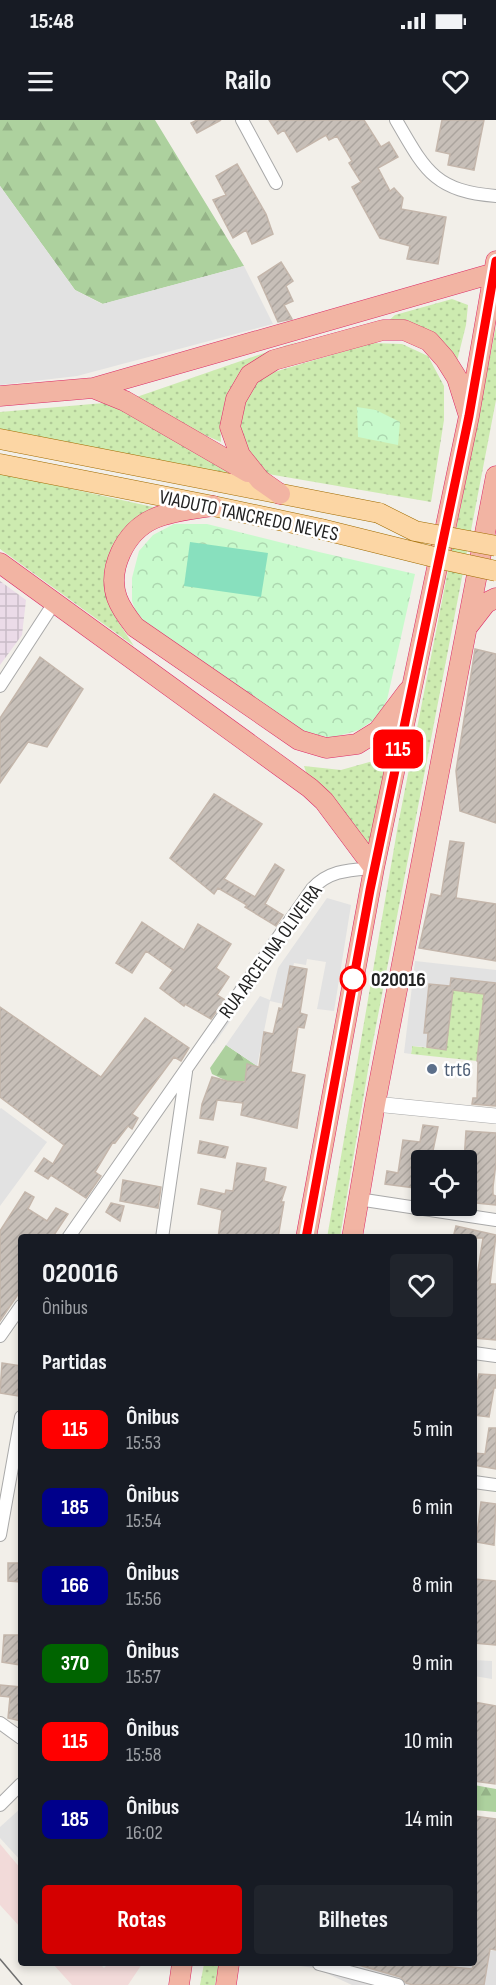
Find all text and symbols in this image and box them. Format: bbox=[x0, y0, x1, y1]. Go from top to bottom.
text: 15:48 bbox=[30, 8, 74, 35]
icon: menu bbox=[24, 65, 57, 98]
text: Railo bbox=[225, 65, 271, 97]
icon: heart bbox=[439, 65, 472, 98]
street label: VIADUTO TANCREDO NEVES bbox=[157, 485, 341, 547]
line badge: 115 bbox=[364, 730, 432, 768]
text: 115 bbox=[385, 737, 411, 762]
street label: RUA ARCELINA OLIVEIRA bbox=[214, 880, 328, 1023]
marker: 020016 bbox=[340, 966, 366, 992]
place label: 020016 bbox=[371, 968, 426, 992]
place label: trt6 bbox=[444, 1058, 471, 1082]
marker: trt6 bbox=[425, 1062, 439, 1076]
map controls bbox=[411, 1150, 477, 1216]
button: locate bbox=[411, 1150, 477, 1216]
button: heart bbox=[390, 1254, 453, 1317]
text: 020016 bbox=[42, 1257, 118, 1290]
text: Ônibus bbox=[42, 1296, 88, 1320]
text: Partidas bbox=[42, 1349, 107, 1376]
text: Ônibus bbox=[126, 1404, 179, 1431]
text: 5 min bbox=[413, 1416, 453, 1443]
text: 115 bbox=[62, 1417, 88, 1442]
text: 15:53 bbox=[126, 1431, 161, 1455]
text: Ônibus bbox=[126, 1482, 179, 1509]
text: 6 min bbox=[412, 1494, 453, 1521]
text: 185 bbox=[61, 1495, 89, 1520]
text: 15:54 bbox=[126, 1509, 161, 1533]
text: Ônibus bbox=[126, 1560, 179, 1587]
text: 8 min bbox=[412, 1572, 453, 1599]
text: 166 bbox=[61, 1573, 89, 1598]
text: 15:56 bbox=[126, 1587, 162, 1611]
text: Ônibus bbox=[126, 1638, 179, 1665]
text: 9 min bbox=[412, 1650, 453, 1677]
text: 370 bbox=[61, 1651, 89, 1676]
text: 15:57 bbox=[126, 1665, 161, 1689]
text: Ônibus bbox=[126, 1716, 179, 1743]
text: 10 min bbox=[404, 1728, 453, 1755]
text: 115 bbox=[62, 1729, 88, 1754]
text: 15:58 bbox=[126, 1743, 162, 1767]
text: Ônibus bbox=[126, 1794, 179, 1821]
text: 14 min bbox=[405, 1806, 453, 1833]
text: 185 bbox=[61, 1807, 89, 1832]
text: 16:02 bbox=[126, 1821, 163, 1845]
button: Rotas bbox=[42, 1885, 242, 1954]
button: Bilhetes bbox=[254, 1885, 453, 1954]

